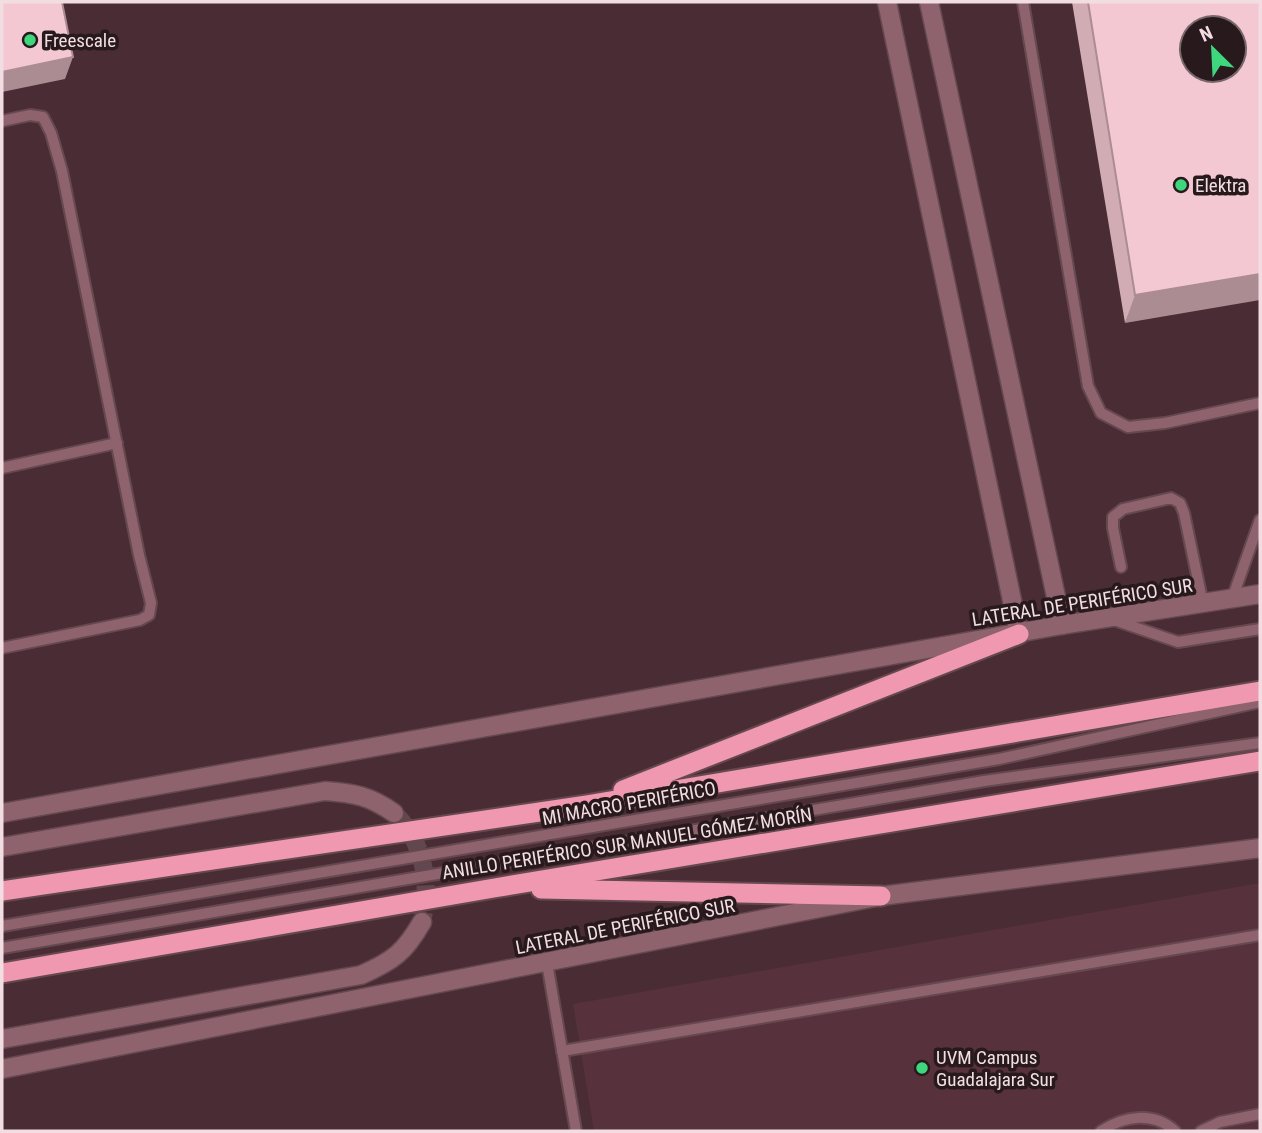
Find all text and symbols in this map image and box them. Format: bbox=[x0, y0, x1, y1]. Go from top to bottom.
north arrow bbox=[1178, 14, 1248, 84]
text: N bbox=[1196, 21, 1216, 47]
place label: Freescale bbox=[44, 29, 116, 52]
marker: Freescale bbox=[22, 32, 38, 48]
place label: Elektra bbox=[1195, 174, 1246, 197]
marker: Elektra bbox=[1173, 177, 1189, 193]
street label: LATERAL DE PERIFÉRICO SUR bbox=[970, 574, 1194, 631]
street label: MI MACRO PERIFÉRICO bbox=[540, 777, 718, 830]
street label: ANILLO PERIFÉRICO SUR MANUEL GÓMEZ MORÍN bbox=[440, 803, 814, 884]
street label: LATERAL DE PERIFÉRICO SUR bbox=[514, 894, 737, 959]
place label: UVM Campus Guadalajara Sur bbox=[936, 1046, 1055, 1091]
marker: UVM Campus Guadalajara Sur bbox=[914, 1060, 930, 1076]

